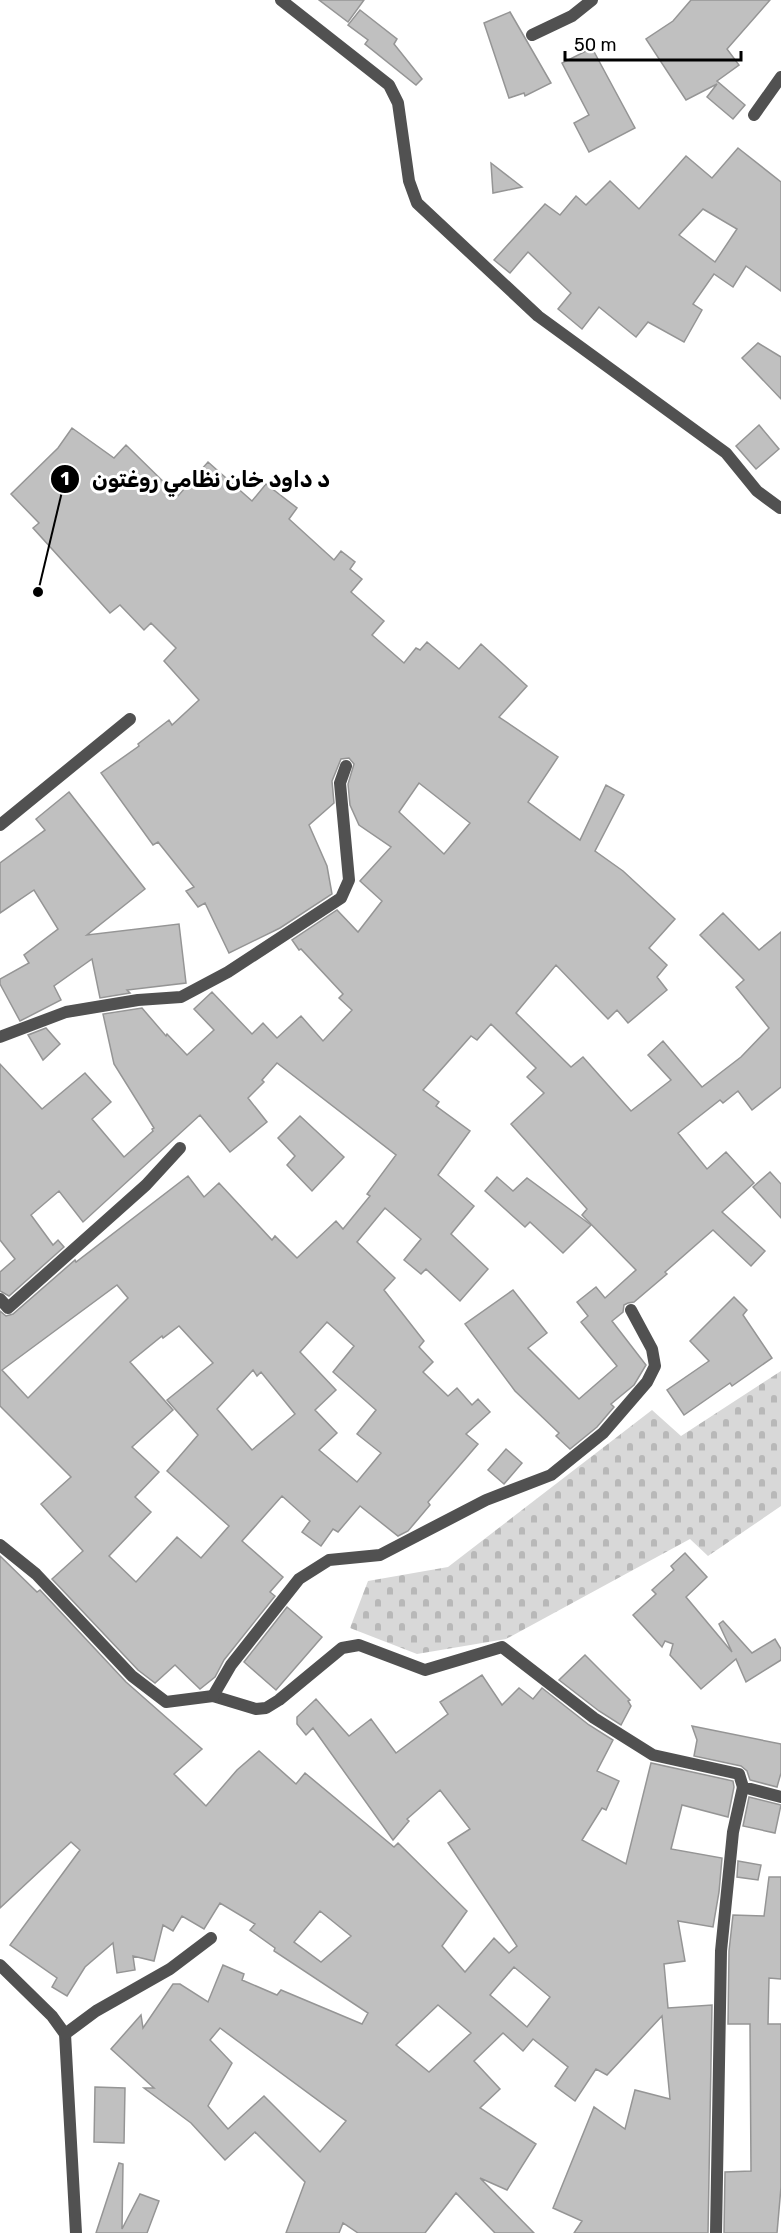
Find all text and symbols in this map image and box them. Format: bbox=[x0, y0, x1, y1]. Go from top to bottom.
scale bar bbox=[565, 24, 740, 62]
text: 50 m bbox=[574, 34, 617, 56]
callout: د داود خان نظامي روغتون bbox=[50, 459, 342, 499]
text: د داود خان نظامي روغتون bbox=[92, 466, 330, 497]
text: 1 bbox=[61, 468, 69, 490]

